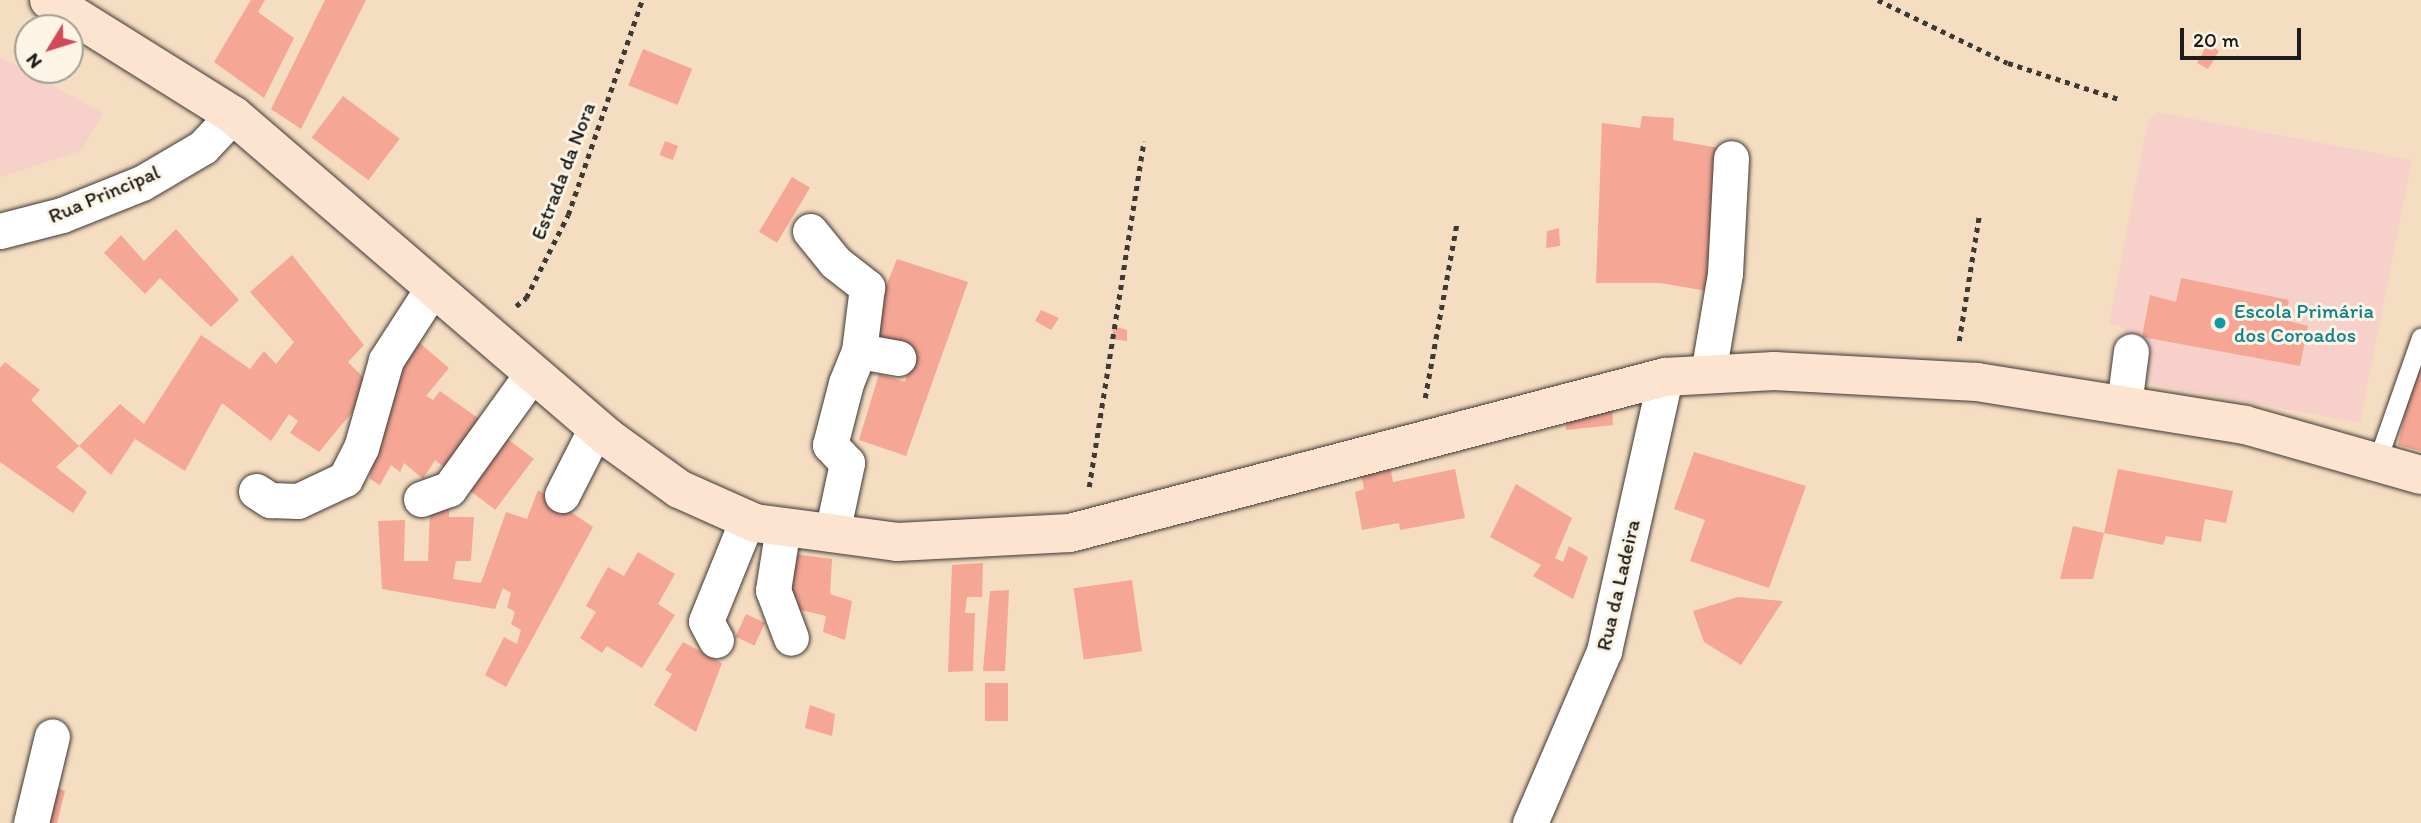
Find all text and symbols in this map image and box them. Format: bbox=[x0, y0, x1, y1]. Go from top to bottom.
north arrow bbox=[14, 14, 84, 84]
scale bar bbox=[2183, 14, 2304, 58]
text: 20 m bbox=[2193, 27, 2239, 52]
text: N bbox=[21, 49, 47, 73]
street label: Estrada da Nora bbox=[525, 99, 601, 243]
street label: Rua Principal bbox=[44, 159, 164, 229]
place label: Escola Primária dos Coroados bbox=[2234, 298, 2374, 348]
marker: Escola Primária dos Coroados bbox=[2212, 315, 2228, 331]
street label: Rua da Ladeira bbox=[1591, 517, 1645, 653]

